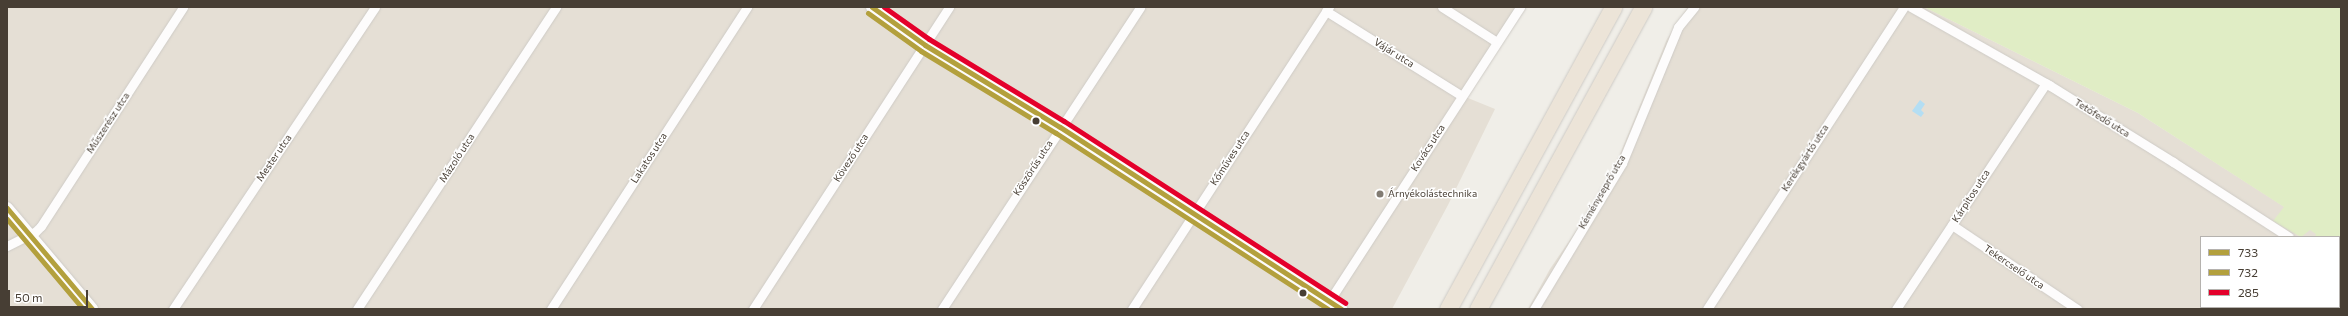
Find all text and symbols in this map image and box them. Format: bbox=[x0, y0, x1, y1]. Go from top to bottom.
street label: Vájár utca bbox=[1372, 36, 1416, 70]
street label: Műszerész utca bbox=[84, 90, 132, 156]
street label: Tetőfedő utca bbox=[2072, 96, 2132, 140]
unlabelled marker bbox=[1031, 116, 1041, 126]
street label: Kovács utca bbox=[1408, 122, 1448, 174]
street label: Kerékgyártó utca bbox=[1779, 122, 1831, 194]
street label: Kőműves utca bbox=[1208, 128, 1252, 188]
street label: Mázoló utca bbox=[437, 131, 477, 185]
street label: Lakatos utca bbox=[628, 131, 670, 185]
street label: Mester utca bbox=[254, 132, 294, 184]
street label: Kövező utca bbox=[831, 132, 871, 184]
street label: Köszörűs utca bbox=[1011, 138, 1055, 198]
street label: Kéményseprő utca bbox=[1576, 153, 1628, 231]
street label: Kárpitos utca bbox=[1949, 167, 1993, 225]
place label: Árnyékolástechnika bbox=[1388, 188, 1477, 200]
marker: Árnyékolástechnika bbox=[1375, 189, 1385, 199]
legend bbox=[2200, 236, 2340, 308]
street label: Tekercselő utca bbox=[1982, 242, 2046, 292]
text: 733 bbox=[2238, 245, 2258, 259]
text: 732 bbox=[2238, 265, 2258, 279]
scale bar bbox=[10, 282, 90, 308]
text: 285 bbox=[2238, 285, 2259, 299]
unlabelled marker bbox=[1298, 288, 1308, 298]
text: 50 m bbox=[15, 290, 43, 304]

